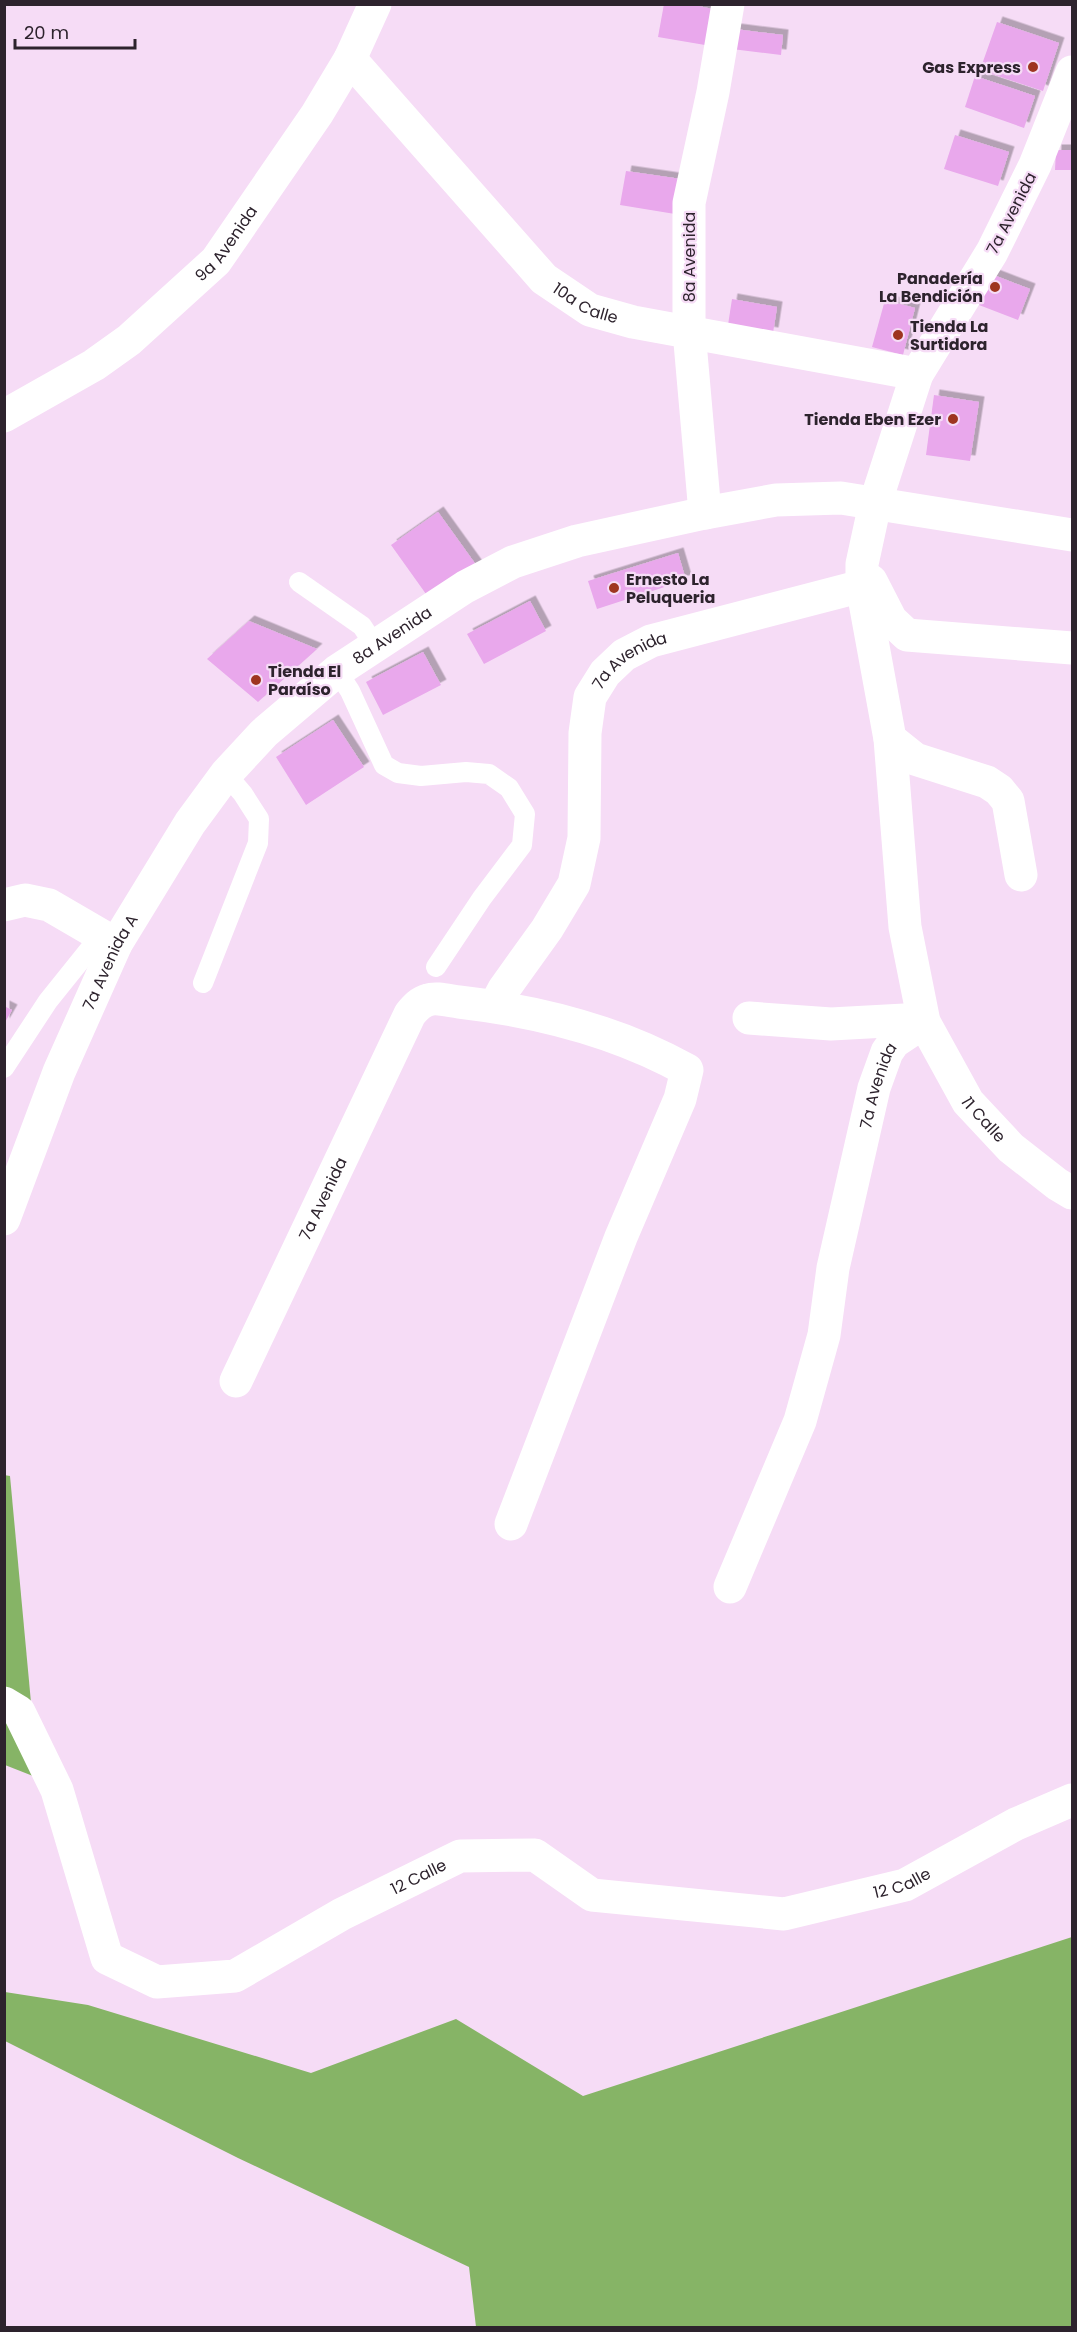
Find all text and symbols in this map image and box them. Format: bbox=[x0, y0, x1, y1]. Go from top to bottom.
scale bar bbox=[15, 12, 135, 50]
text: 20 m bbox=[24, 20, 69, 45]
place label: Gas Express bbox=[922, 56, 1021, 79]
marker: Gas Express bbox=[1026, 60, 1040, 74]
street label: 7a Avenida bbox=[981, 168, 1042, 258]
street label: 9a Avenida bbox=[190, 201, 263, 287]
street label: 8a Avenida bbox=[678, 212, 701, 302]
place label: Panadería La Bendición bbox=[879, 267, 983, 308]
street label: 10a Calle bbox=[548, 277, 621, 329]
marker: Panadería La Bendición bbox=[988, 280, 1002, 294]
place label: Tienda La Surtidora bbox=[910, 315, 988, 356]
marker: Tienda La Surtidora bbox=[891, 328, 905, 342]
place label: Tienda Eben Ezer bbox=[804, 408, 941, 431]
marker: Tienda Eben Ezer bbox=[946, 412, 960, 426]
place label: Ernesto La Peluqueria bbox=[626, 568, 715, 609]
marker: Ernesto La Peluqueria bbox=[607, 581, 621, 595]
street label: 8a Avenida bbox=[348, 601, 436, 670]
street label: 7a Avenida bbox=[587, 626, 669, 694]
place label: Tienda El Paraíso bbox=[268, 660, 341, 701]
marker: Tienda El Paraíso bbox=[249, 673, 263, 687]
street label: 7a Avenida A bbox=[77, 910, 144, 1014]
street label: 7a Avenida bbox=[854, 1038, 902, 1131]
street label: 11 Calle bbox=[955, 1093, 1011, 1148]
street label: 7a Avenida bbox=[293, 1153, 353, 1244]
street label: 12 Calle bbox=[387, 1853, 450, 1900]
street label: 12 Calle bbox=[871, 1862, 935, 1904]

